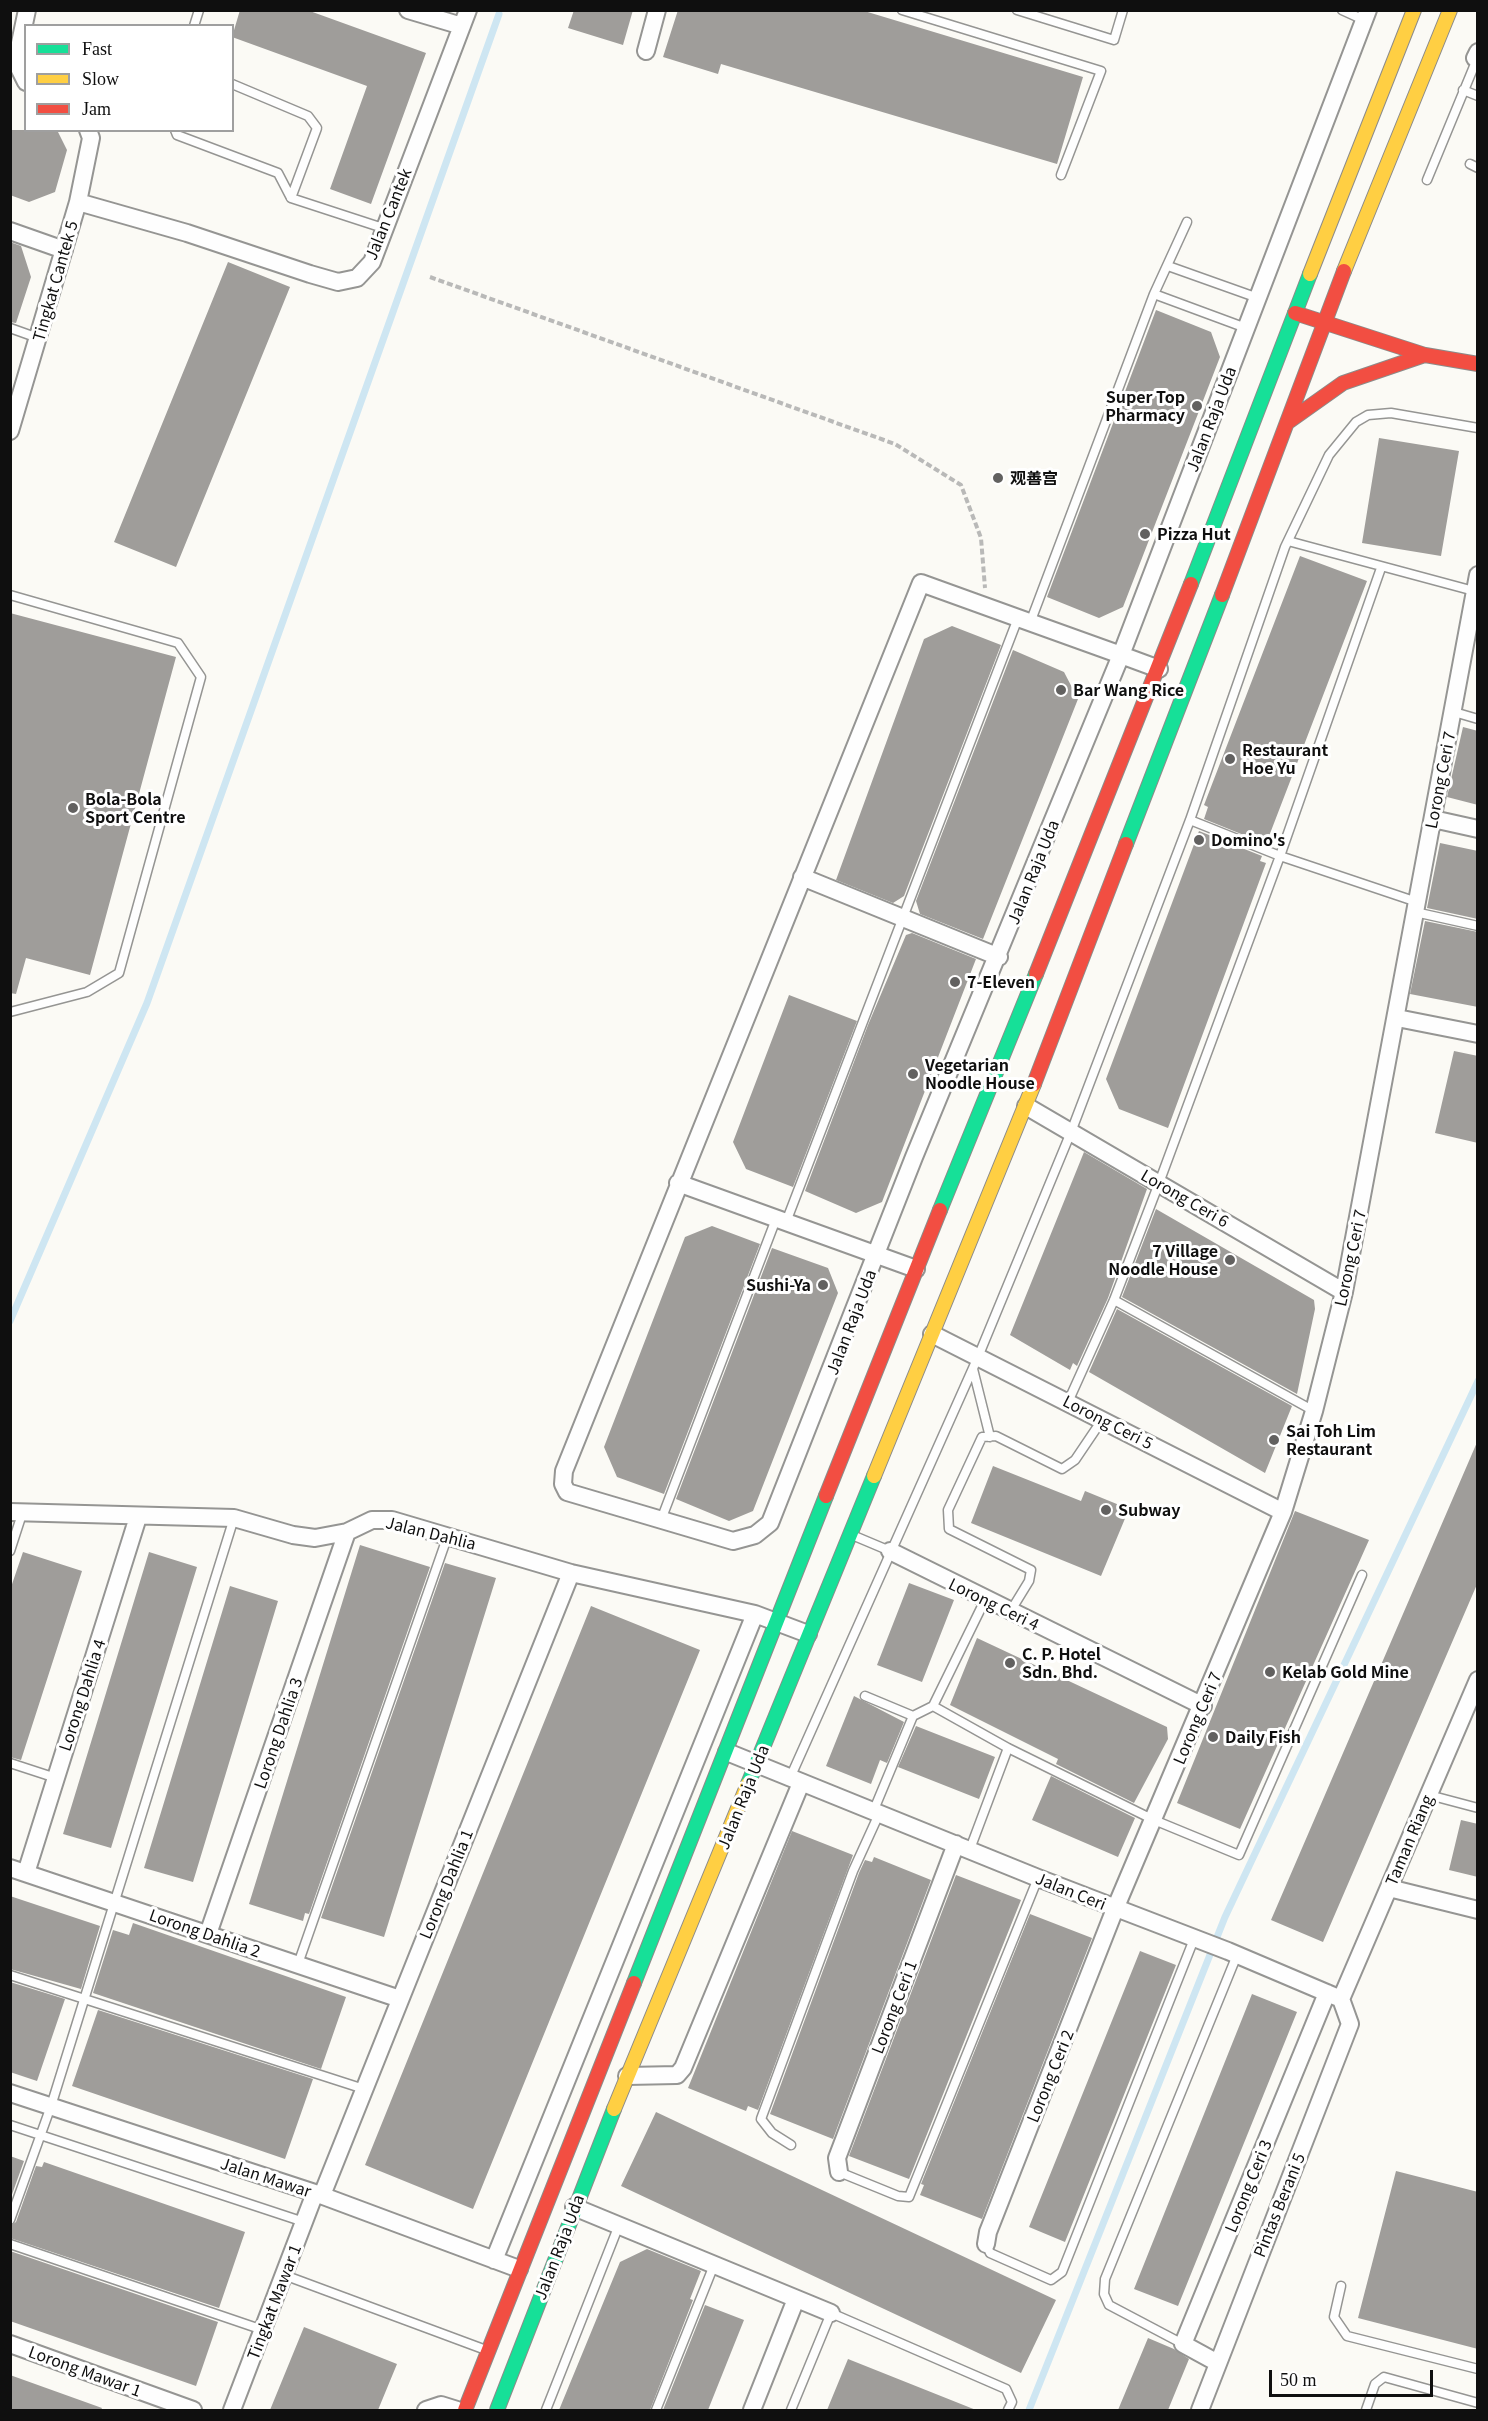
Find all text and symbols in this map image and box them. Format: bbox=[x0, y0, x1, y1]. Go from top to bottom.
legend bbox=[24, 24, 234, 132]
text: Fast bbox=[82, 39, 112, 59]
text: Slow bbox=[82, 69, 119, 89]
text: Jam bbox=[82, 99, 111, 119]
street label: Jalan Cantek bbox=[361, 165, 415, 263]
street label: Tingkat Cantek 5 bbox=[29, 218, 81, 344]
street label: Jalan Raja Uda bbox=[1182, 364, 1240, 474]
place label: Super Top Pharmacy bbox=[1105, 387, 1185, 425]
marker: Super Top Pharmacy bbox=[1190, 399, 1204, 413]
place label: 观善宫 bbox=[1010, 468, 1058, 488]
marker: 观善宫 bbox=[991, 471, 1005, 485]
place label: Pizza Hut bbox=[1157, 524, 1231, 544]
marker: Pizza Hut bbox=[1138, 527, 1152, 541]
place label: Bar Wang Rice bbox=[1073, 680, 1184, 700]
marker: Bar Wang Rice bbox=[1054, 683, 1068, 697]
street label: Lorong Ceri 7 bbox=[1421, 730, 1459, 830]
place label: Restaurant Hoe Yu bbox=[1242, 740, 1328, 778]
marker: Restaurant Hoe Yu bbox=[1223, 752, 1237, 766]
place label: Bola-Bola Sport Centre bbox=[85, 789, 185, 827]
marker: Bola-Bola Sport Centre bbox=[66, 801, 80, 815]
street label: Jalan Raja Uda bbox=[1003, 817, 1063, 927]
place label: Domino's bbox=[1211, 830, 1285, 850]
marker: Domino's bbox=[1192, 833, 1206, 847]
place label: 7-Eleven bbox=[967, 972, 1035, 992]
marker: 7-Eleven bbox=[948, 975, 962, 989]
place label: Vegetarian Noodle House bbox=[925, 1055, 1035, 1093]
marker: Vegetarian Noodle House bbox=[906, 1067, 920, 1081]
street label: Lorong Ceri 6 bbox=[1138, 1165, 1232, 1231]
street label: Lorong Ceri 7 bbox=[1330, 1208, 1370, 1308]
place label: 7 Village Noodle House bbox=[1108, 1241, 1218, 1279]
marker: 7 Village Noodle House bbox=[1223, 1253, 1237, 1267]
street label: Jalan Raja Uda bbox=[822, 1267, 880, 1377]
place label: Sushi-Ya bbox=[746, 1275, 811, 1295]
marker: Sushi-Ya bbox=[816, 1278, 830, 1292]
street label: Lorong Ceri 5 bbox=[1060, 1391, 1156, 1453]
place label: Sai Toh Lim Restaurant bbox=[1286, 1421, 1376, 1459]
marker: Sai Toh Lim Restaurant bbox=[1267, 1433, 1281, 1447]
place label: Subway bbox=[1118, 1500, 1180, 1520]
marker: Subway bbox=[1099, 1503, 1113, 1517]
street label: Jalan Dahlia bbox=[384, 1513, 478, 1553]
street label: Lorong Ceri 4 bbox=[946, 1574, 1042, 1634]
street label: Lorong Dahlia 4 bbox=[55, 1637, 109, 1753]
place label: C. P. Hotel Sdn. Bhd. bbox=[1022, 1644, 1101, 1682]
marker: C. P. Hotel Sdn. Bhd. bbox=[1003, 1656, 1017, 1670]
place label: Kelab Gold Mine bbox=[1282, 1662, 1409, 1682]
marker: Kelab Gold Mine bbox=[1263, 1665, 1277, 1679]
street label: Lorong Ceri 7 bbox=[1169, 1669, 1225, 1767]
street label: Lorong Dahlia 3 bbox=[250, 1675, 306, 1791]
place label: Daily Fish bbox=[1225, 1727, 1301, 1747]
marker: Daily Fish bbox=[1206, 1730, 1220, 1744]
street label: Jalan Raja Uda bbox=[713, 1742, 773, 1852]
street label: Taman Riang bbox=[1381, 1792, 1437, 1888]
street label: Lorong Dahlia 1 bbox=[415, 1826, 477, 1942]
street label: Jalan Ceri bbox=[1033, 1868, 1109, 1914]
street label: Lorong Dahlia 2 bbox=[147, 1905, 263, 1961]
street label: Lorong Ceri 1 bbox=[867, 1958, 921, 2056]
street label: Lorong Ceri 2 bbox=[1023, 2027, 1077, 2125]
street label: Lorong Ceri 3 bbox=[1221, 2137, 1275, 2235]
street label: Pintas Berani 5 bbox=[1249, 2150, 1309, 2260]
street label: Jalan Mawar bbox=[218, 2153, 314, 2201]
street label: Jalan Raja Uda bbox=[530, 2192, 588, 2302]
street label: Tingkat Mawar 1 bbox=[243, 2242, 305, 2362]
street label: Lorong Mawar 1 bbox=[26, 2342, 144, 2400]
scale bar bbox=[1272, 2358, 1436, 2396]
text: 50 m bbox=[1280, 2370, 1317, 2390]

